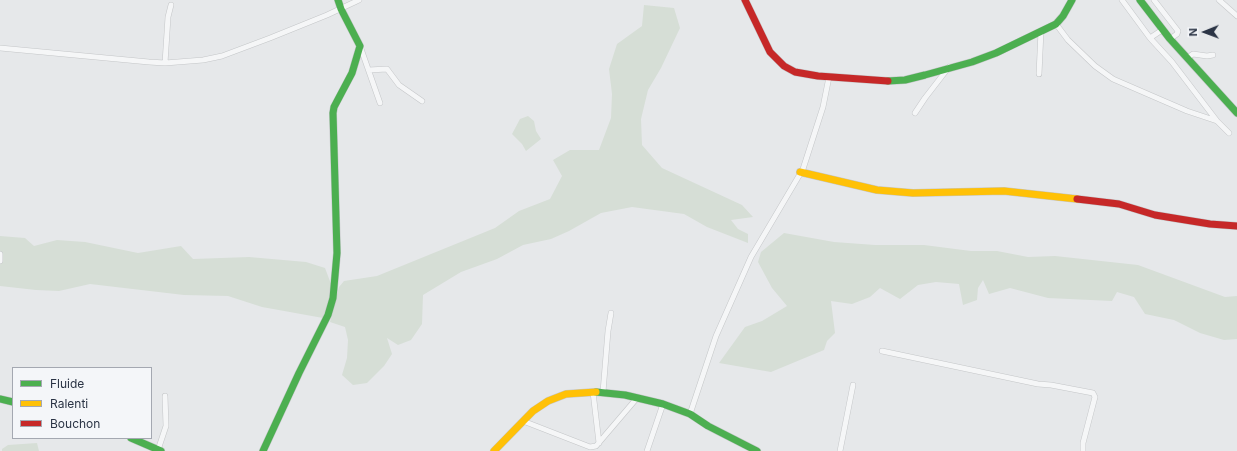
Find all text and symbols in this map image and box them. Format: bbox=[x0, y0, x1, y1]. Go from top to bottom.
north arrow bbox=[1185, 12, 1225, 52]
text: N bbox=[1186, 28, 1200, 37]
legend bbox=[12, 367, 152, 439]
text: Fluide bbox=[50, 376, 84, 391]
text: Ralenti bbox=[50, 396, 88, 411]
text: Bouchon bbox=[50, 416, 100, 431]

